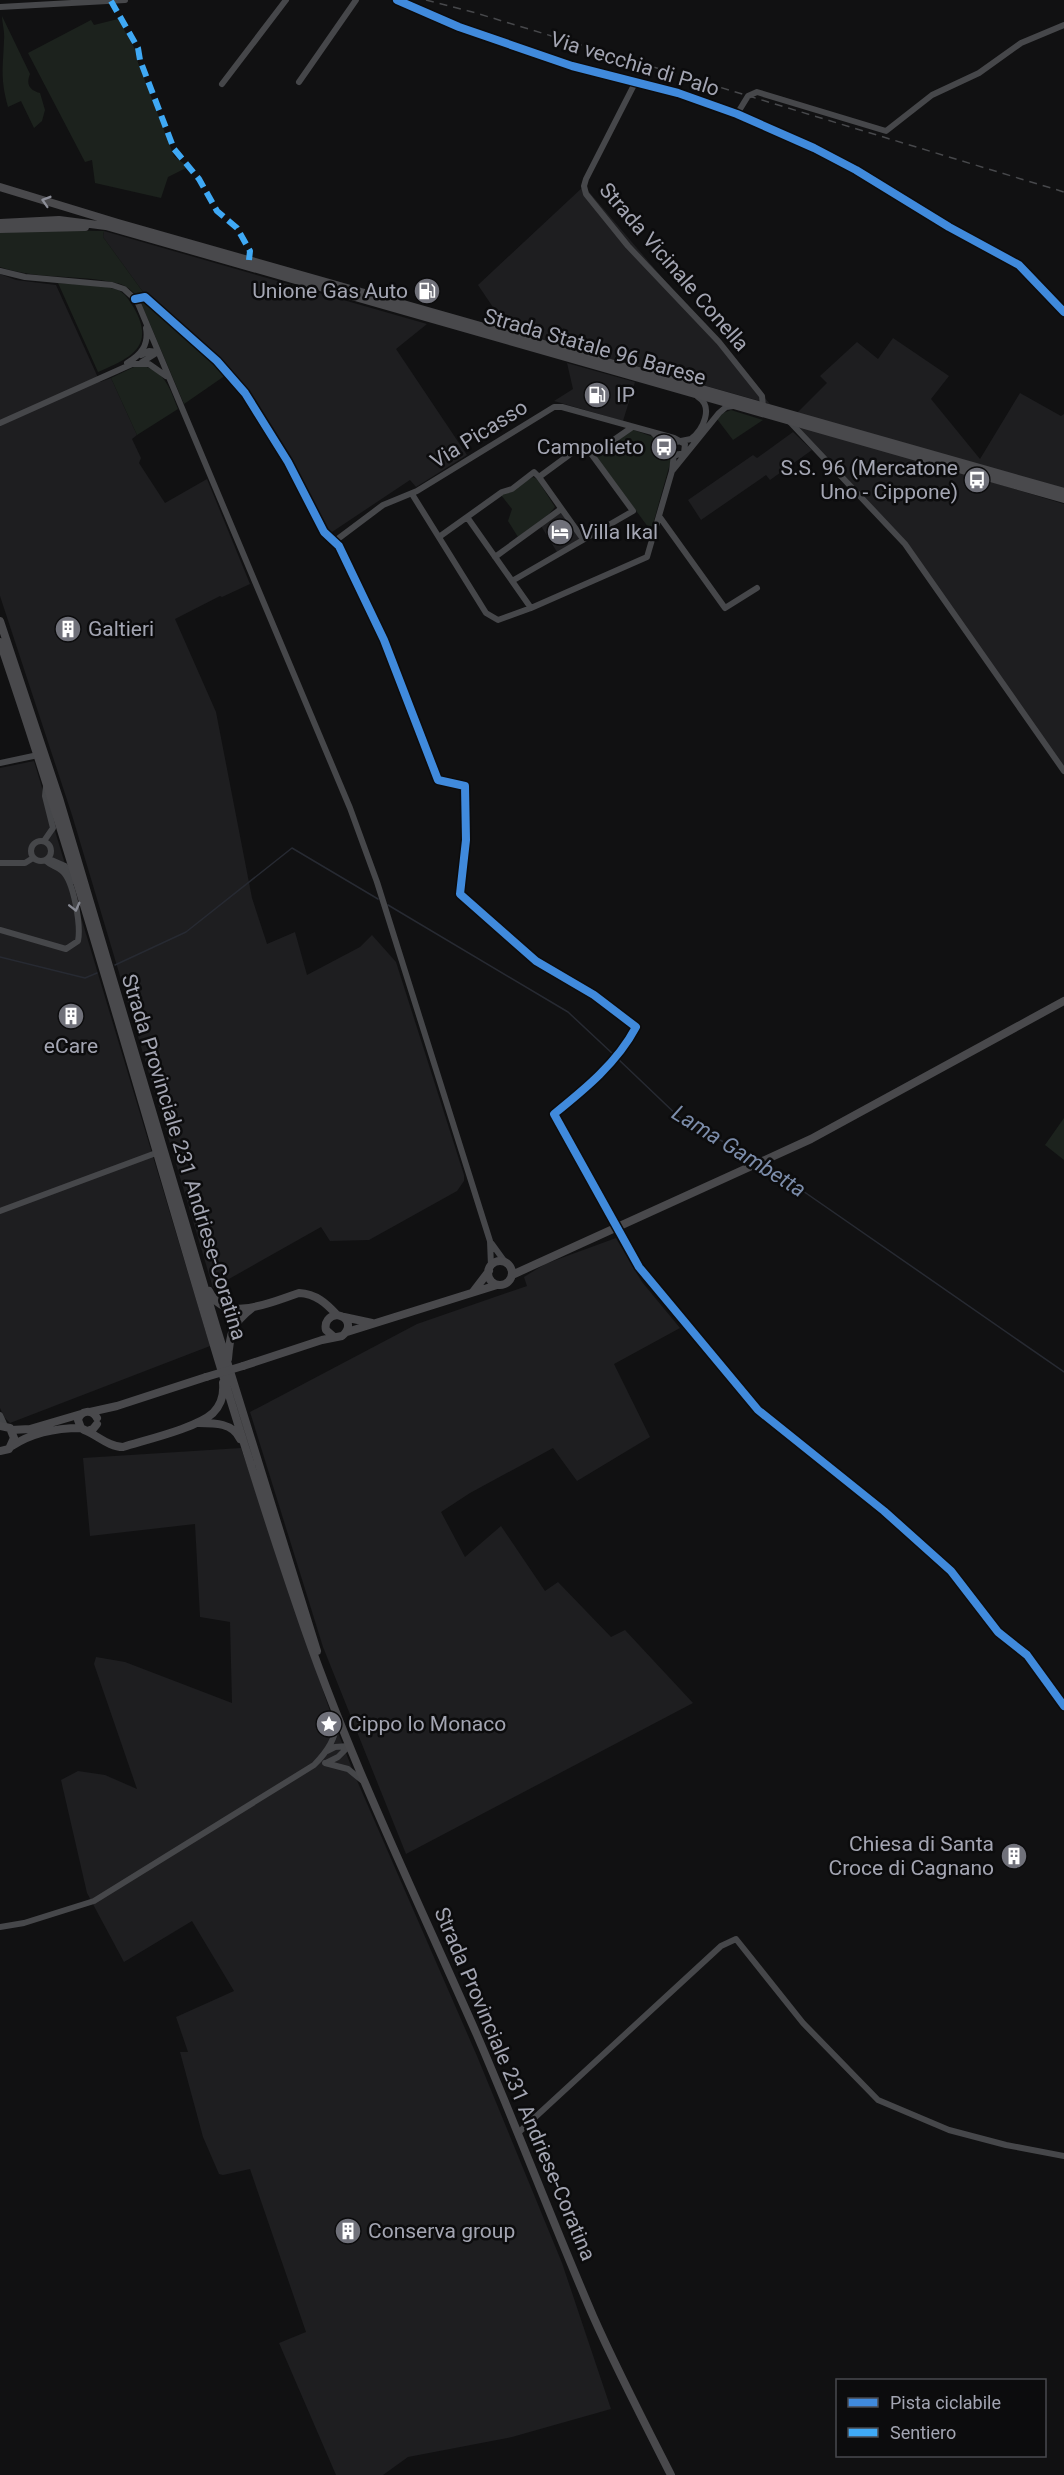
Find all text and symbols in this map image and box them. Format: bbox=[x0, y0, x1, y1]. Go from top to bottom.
street label: Via vecchia di Palo bbox=[548, 27, 722, 101]
street label: Strada Vicinale Conella bbox=[594, 178, 754, 356]
one-way arrow bbox=[41, 196, 52, 208]
fuel station icon: Unione Gas Auto bbox=[412, 276, 442, 306]
place label: Unione Gas Auto bbox=[252, 279, 408, 303]
street label: Strada Statale 96 Barese bbox=[481, 304, 709, 390]
fuel station icon: IP bbox=[582, 380, 612, 410]
place label: IP bbox=[616, 383, 635, 407]
street label: Via Picasso bbox=[426, 395, 532, 473]
bus stop icon: Campolieto bbox=[649, 432, 679, 462]
place label: Campolieto bbox=[537, 435, 644, 459]
place label: S.S. 96 (Mercatone Uno - Cippone) bbox=[781, 456, 958, 504]
bus stop icon: S.S. 96 (Mercatone Uno - Cippone) bbox=[962, 465, 992, 495]
hotel icon: Villa Ikal bbox=[545, 517, 575, 547]
place label: Villa Ikal bbox=[580, 520, 658, 544]
building icon: Galtieri bbox=[53, 614, 83, 644]
place label: Galtieri bbox=[88, 617, 154, 641]
one-way arrow bbox=[68, 902, 81, 912]
street label: Strada Provinciale 231 Andriese-Coratina bbox=[117, 971, 251, 1343]
building icon: eCare bbox=[56, 1001, 86, 1031]
place label: eCare bbox=[44, 1034, 98, 1058]
water label: Lama Gambetta bbox=[668, 1100, 810, 1202]
place icon: Cippo lo Monaco bbox=[314, 1709, 344, 1739]
place label: Cippo lo Monaco bbox=[348, 1712, 506, 1736]
place label: Chiesa di Santa Croce di Cagnano bbox=[828, 1832, 994, 1880]
building icon: Chiesa di Santa Croce di Cagnano bbox=[999, 1841, 1029, 1871]
street label: Strada Provinciale 231 Andriese-Coratina bbox=[429, 1904, 601, 2264]
building icon: Conserva group bbox=[333, 2216, 363, 2246]
place label: Conserva group bbox=[368, 2219, 515, 2243]
legend bbox=[836, 2379, 1046, 2457]
text: Pista ciclabile bbox=[890, 2392, 1001, 2413]
text: Sentiero bbox=[890, 2422, 956, 2443]

